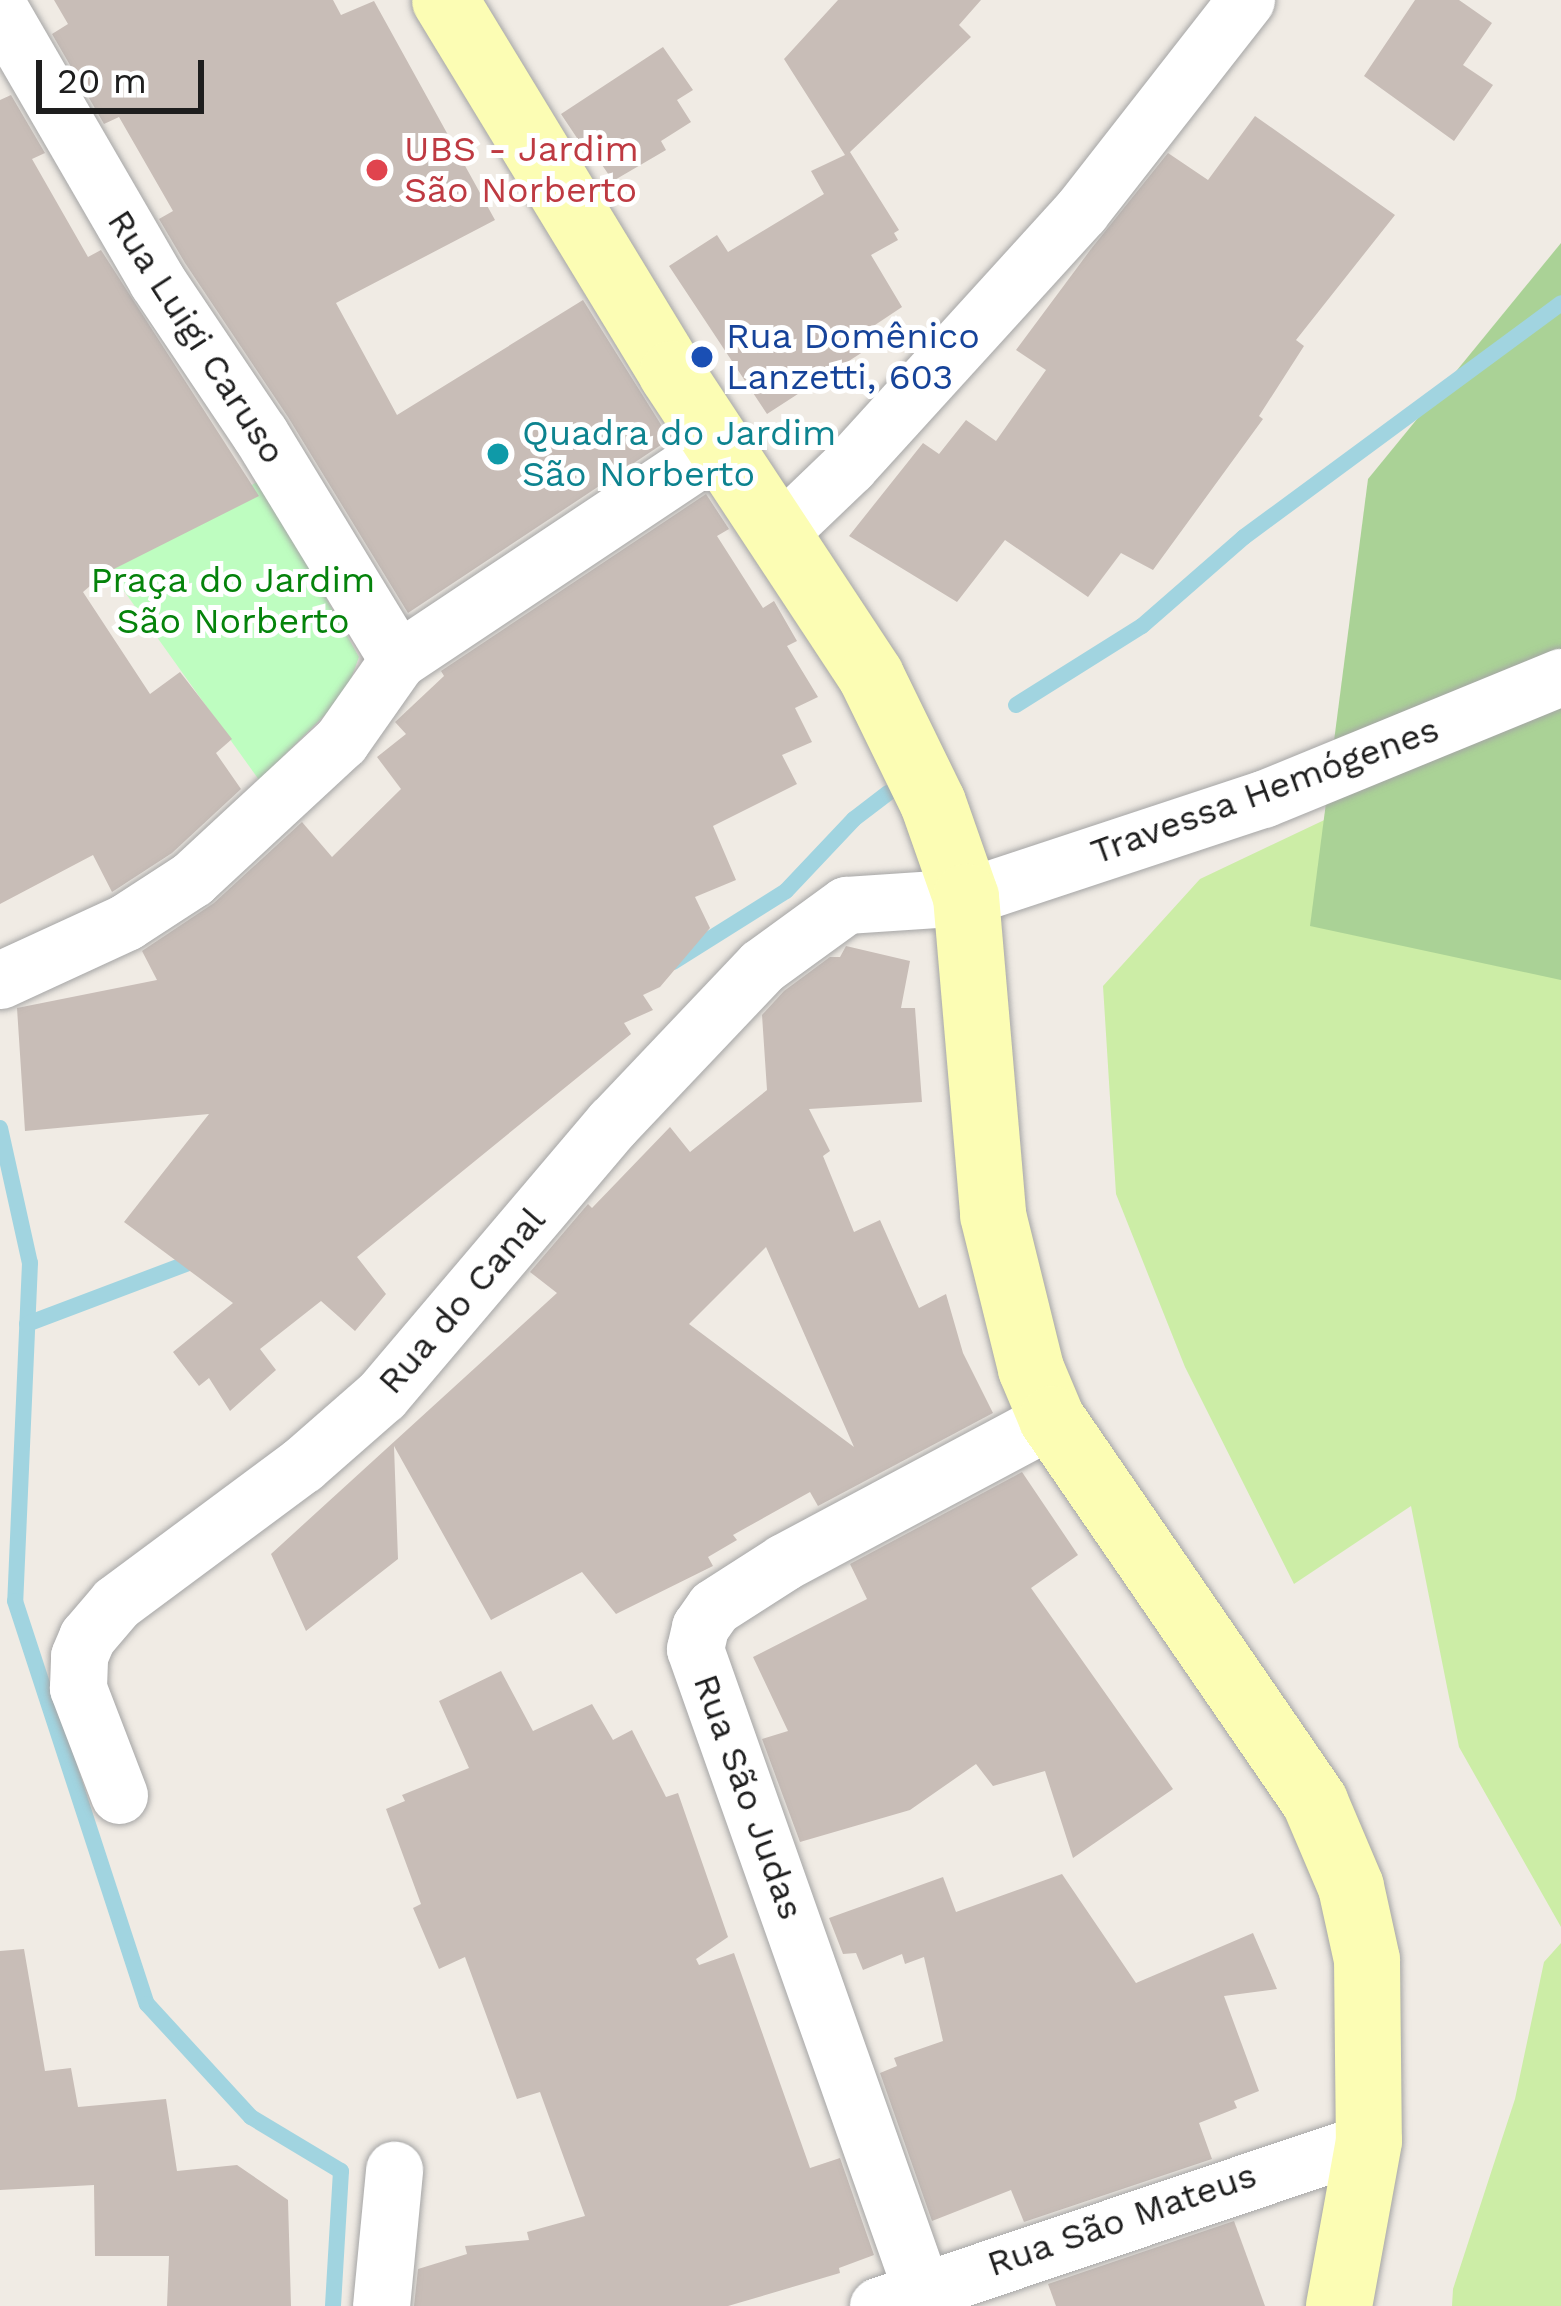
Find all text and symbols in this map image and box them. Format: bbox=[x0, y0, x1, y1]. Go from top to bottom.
scale bar bbox=[42, 36, 210, 110]
text: 20 m bbox=[57, 60, 147, 102]
place label: UBS - Jardim São Norberto bbox=[404, 127, 640, 212]
marker: UBS - Jardim São Norberto bbox=[361, 154, 393, 186]
street label: Rua Luigi Caruso bbox=[98, 202, 294, 472]
place label: Rua Domênico Lanzetti, 603 bbox=[726, 314, 981, 399]
marker: Rua Domênico Lanzetti, 603 bbox=[689, 344, 715, 370]
place label: Quadra do Jardim São Norberto bbox=[522, 411, 838, 496]
marker: Quadra do Jardim São Norberto bbox=[485, 441, 511, 467]
park label: Praça do Jardim São Norberto bbox=[90, 558, 376, 643]
street label: Travessa Hemógenes bbox=[1085, 708, 1445, 874]
street label: Rua do Canal bbox=[369, 1199, 555, 1403]
street label: Rua São Judas bbox=[683, 1668, 813, 1926]
street label: Rua São Mateus bbox=[981, 2154, 1263, 2286]

